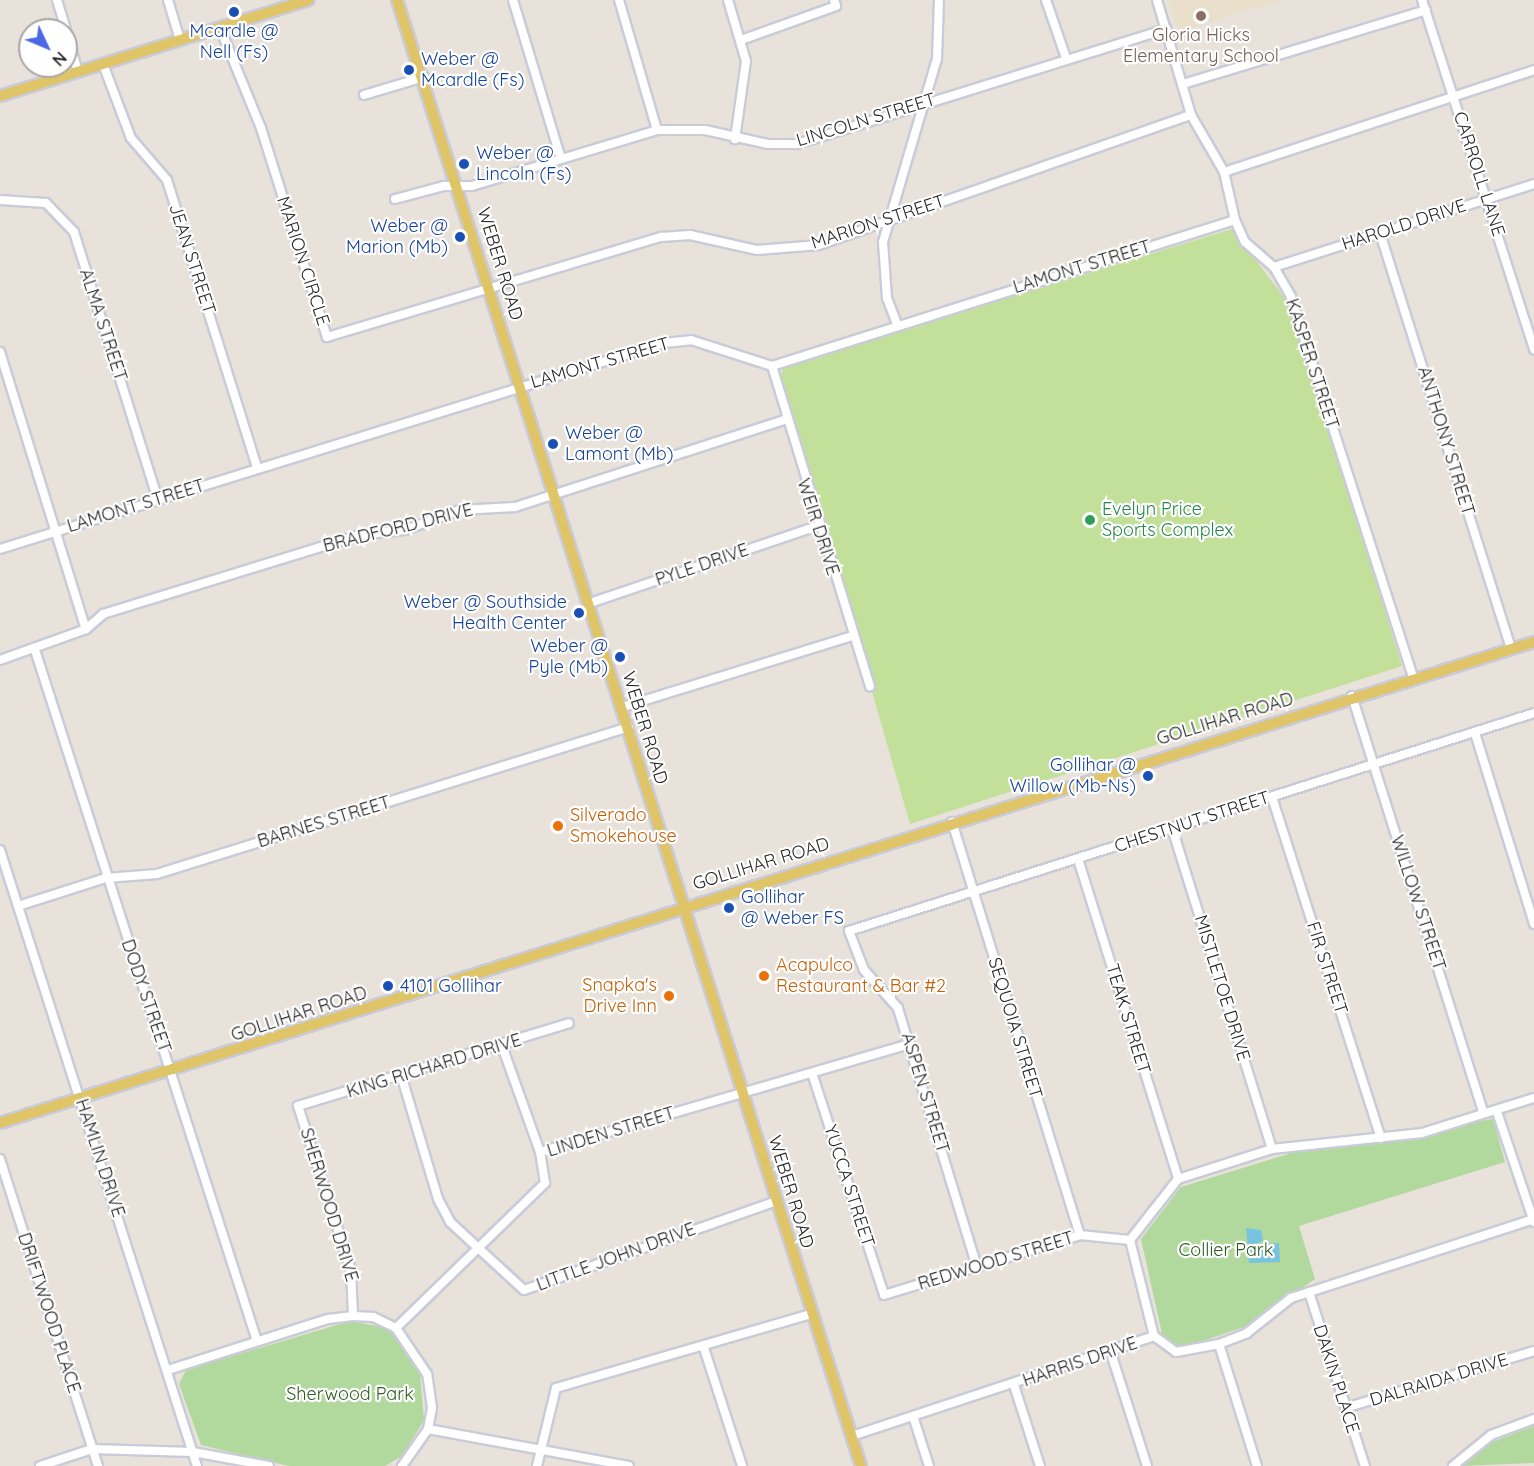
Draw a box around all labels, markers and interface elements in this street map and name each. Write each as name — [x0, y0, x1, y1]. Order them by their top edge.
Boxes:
marker: Mcardle @ Nell (Fs) — [227, 5, 241, 19]
marker: Gloria Hicks Elementary School — [1194, 9, 1208, 23]
north arrow — [18, 18, 78, 78]
place label: Mcardle @ Nell (Fs) — [189, 21, 279, 63]
place label: Gloria Hicks Elementary School — [1123, 25, 1279, 68]
text: N — [48, 48, 71, 70]
place label: Weber @ Mcardle (Fs) — [421, 49, 525, 92]
marker: Weber @ Mcardle (Fs) — [402, 63, 416, 77]
street label: LINCOLN STREET — [794, 89, 938, 151]
street label: CARROLL LANE — [1449, 109, 1509, 239]
place label: Weber @ Lincoln (Fs) — [476, 143, 571, 186]
marker: Weber @ Lincoln (Fs) — [457, 157, 471, 171]
street label: MARION STREET — [808, 190, 948, 254]
street label: MARION CIRCLE — [272, 194, 334, 328]
street label: HAROLD DRIVE — [1339, 195, 1469, 255]
street label: JEAN STREET — [164, 201, 220, 317]
street label: WEBER ROAD — [473, 205, 527, 323]
place label: Weber @ Marion (Mb) — [346, 216, 448, 258]
marker: Weber @ Marion (Mb) — [453, 230, 467, 244]
street label: LAMONT STREET — [1010, 236, 1154, 298]
street label: ALMA STREET — [75, 266, 131, 384]
street label: KASPER STREET — [1281, 296, 1343, 432]
street label: LAMONT STREET — [528, 333, 672, 393]
street label: ANTHONY STREET — [1413, 364, 1479, 518]
place label: Weber @ Lamont (Mb) — [565, 423, 673, 466]
marker: Weber @ Lamont (Mb) — [546, 437, 560, 451]
street label: LAMONT STREET — [64, 475, 208, 537]
street label: WEIR DRIVE — [792, 476, 844, 578]
street label: BRADFORD DRIVE — [321, 499, 475, 557]
place label: Evelyn Price Sports Complex — [1102, 499, 1233, 542]
marker: Evelyn Price Sports Complex — [1083, 513, 1097, 527]
street label: PYLE DRIVE — [653, 539, 751, 591]
place label: Weber @ Southside Health Center — [403, 592, 567, 634]
marker: Weber @ Southside Health Center — [572, 606, 586, 620]
place label: Weber @ Pyle (Mb) — [529, 636, 608, 678]
marker: Weber @ Pyle (Mb) — [613, 650, 627, 664]
street label: WEBER ROAD — [618, 669, 672, 787]
street label: GOLLIHAR ROAD — [1154, 688, 1296, 750]
place label: Gollihar @ Willow (Mb-Ns) — [1010, 755, 1136, 798]
marker: Gollihar @ Willow (Mb-Ns) — [1141, 769, 1155, 783]
street label: CHESTNUT STREET — [1112, 787, 1272, 857]
street label: BARNES STREET — [255, 791, 393, 853]
place label: Silverado Smokehouse — [570, 805, 677, 848]
marker: Silverado Smokehouse — [551, 819, 565, 833]
street label: GOLLIHAR ROAD — [690, 833, 832, 895]
street label: WILLOW STREET — [1386, 833, 1450, 973]
place label: Gollihar @ Weber FS — [741, 887, 844, 930]
marker: Gollihar @ Weber FS — [722, 901, 736, 915]
street label: MISTLETOE DRIVE — [1190, 912, 1254, 1064]
street label: FIR STREET — [1302, 919, 1352, 1017]
street label: DODY STREET — [116, 936, 176, 1056]
place label: Acapulco Restaurant & Bar #2 — [776, 955, 946, 998]
street label: SEQUOIA STREET — [983, 955, 1047, 1101]
street label: TEAK STREET — [1101, 961, 1155, 1077]
marker: Acapulco Restaurant & Bar #2 — [757, 969, 771, 983]
place label: 4101 Gollihar — [400, 975, 502, 997]
place label: Snapka's Drive Inn — [582, 975, 657, 1018]
marker: 4101 Gollihar — [381, 979, 395, 993]
street label: GOLLIHAR ROAD — [228, 982, 370, 1046]
marker: Snapka's Drive Inn — [662, 989, 676, 1003]
street label: KING RICHARD DRIVE — [344, 1029, 524, 1103]
street label: ASPEN STREET — [896, 1030, 954, 1156]
street label: HAMLIN DRIVE — [71, 1096, 129, 1220]
street label: LINDEN STREET — [544, 1102, 678, 1162]
street label: YUCCA STREET — [819, 1122, 879, 1250]
street label: SHERWOOD DRIVE — [295, 1125, 363, 1285]
street label: WEBER ROAD — [764, 1133, 818, 1251]
street label: LITTLE JOHN DRIVE — [533, 1218, 699, 1296]
street label: REDWOOD STREET — [915, 1227, 1077, 1295]
street label: DRIFTWOOD PLACE — [13, 1230, 85, 1396]
park label: Collier Park — [1179, 1239, 1273, 1261]
street label: DAKIN PLACE — [1308, 1322, 1364, 1436]
street label: HARRIS DRIVE — [1020, 1332, 1140, 1392]
street label: DALRAIDA DRIVE — [1367, 1349, 1511, 1411]
park label: Sherwood Park — [286, 1383, 414, 1405]

